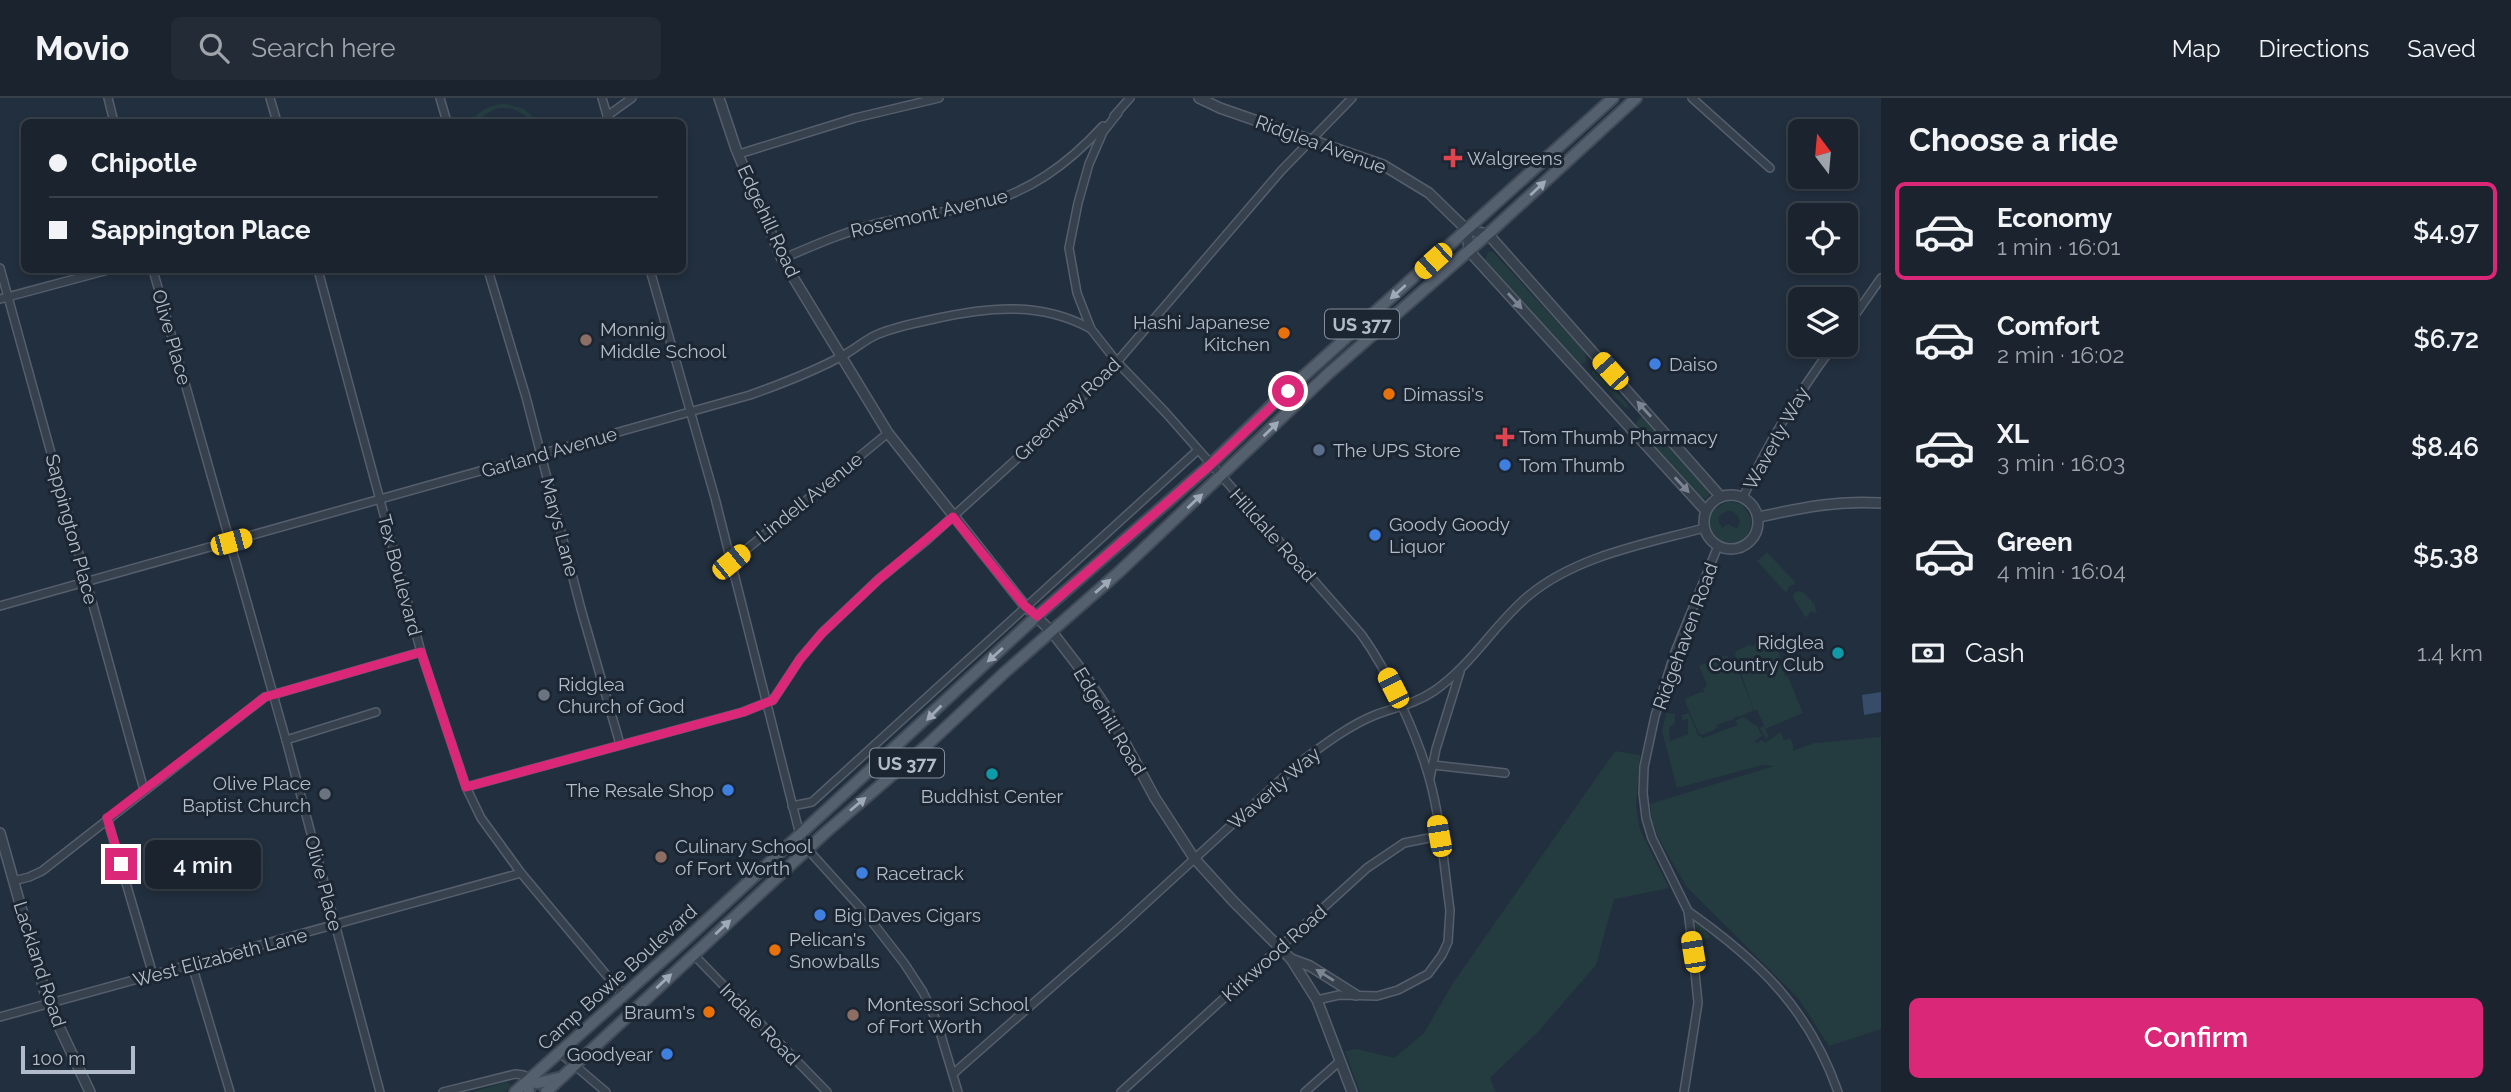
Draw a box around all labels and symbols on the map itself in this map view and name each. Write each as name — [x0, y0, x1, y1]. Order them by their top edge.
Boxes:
street label: Ridglea Avenue — [1253, 110, 1389, 178]
north arrow — [1788, 119, 1858, 189]
place label: Walgreens — [1467, 147, 1562, 169]
marker: Walgreens — [1445, 150, 1461, 166]
street label: Edgehill Road — [733, 161, 805, 281]
one-way arrow — [1529, 180, 1547, 196]
street label: Rosemont Avenue — [848, 184, 1010, 242]
car — [1411, 239, 1456, 283]
one-way arrow — [1390, 283, 1407, 299]
street label: Olive Place — [148, 287, 196, 387]
one-way arrow — [1507, 292, 1523, 310]
road number: US 377 — [1325, 309, 1399, 338]
place label: Hashi Japanese Kitchen — [1133, 311, 1270, 355]
place label: Monnig Middle School — [600, 318, 727, 362]
marker: Hashi Japanese Kitchen — [1276, 325, 1292, 341]
marker: Monnig Middle School — [578, 332, 594, 348]
car — [1589, 348, 1632, 394]
street label: Greenway Road — [1010, 353, 1124, 465]
place label: Daiso — [1669, 353, 1718, 375]
marker: Daiso — [1647, 356, 1663, 372]
route start — [1272, 375, 1304, 407]
place label: Dimassi's — [1403, 383, 1484, 405]
street label: Waverly Way — [1739, 383, 1813, 493]
marker: Dimassi's — [1381, 386, 1397, 402]
one-way arrow — [1636, 400, 1652, 418]
one-way arrow — [1262, 421, 1279, 438]
street label: Garland Avenue — [479, 422, 619, 482]
place label: Tom Thumb Pharmacy — [1519, 426, 1718, 448]
marker: Tom Thumb Pharmacy — [1497, 429, 1513, 445]
place label: The UPS Store — [1333, 439, 1461, 461]
marker: The UPS Store — [1311, 442, 1327, 458]
street label: Lindell Avenue — [752, 448, 866, 546]
street label: Sappington Place — [41, 452, 103, 606]
place label: Tom Thumb — [1519, 454, 1625, 476]
marker: Tom Thumb — [1497, 457, 1513, 473]
street label: Marys Lane — [536, 475, 584, 579]
one-way arrow — [1673, 476, 1689, 493]
street label: Hilldale Road — [1226, 484, 1320, 586]
one-way arrow — [1187, 493, 1204, 510]
street label: Tex Boulevard — [373, 512, 427, 638]
place label: Goody Goody Liquor — [1389, 513, 1510, 557]
car — [208, 526, 255, 558]
marker: Goody Goody Liquor — [1367, 527, 1383, 543]
car — [709, 541, 754, 583]
street label: Ridgehaven Road — [1648, 560, 1722, 712]
one-way arrow — [1094, 578, 1112, 594]
place label: Ridglea Country Club — [1709, 631, 1824, 675]
marker: Ridglea Country Club — [1830, 645, 1846, 661]
one-way arrow — [986, 647, 1004, 663]
street label: Edgehill Road — [1069, 663, 1151, 779]
car — [1375, 665, 1412, 711]
place label: Ridglea Church of God — [558, 673, 685, 717]
marker: Ridglea Church of God — [536, 687, 552, 703]
one-way arrow — [925, 704, 942, 721]
street label: Waverly Way — [1224, 742, 1324, 834]
road number: US 377 — [870, 748, 944, 778]
marker: Buddhist Center — [984, 766, 1000, 782]
place label: Olive Place Baptist Church — [182, 772, 311, 816]
place label: The Resale Shop — [566, 779, 714, 801]
marker: The Resale Shop — [720, 782, 736, 798]
place label: Buddhist Center — [921, 785, 1064, 807]
marker: Olive Place Baptist Church — [317, 786, 333, 802]
one-way arrow — [850, 797, 867, 812]
car — [1426, 813, 1453, 859]
street label: Olive Place — [301, 833, 347, 933]
place label: Culinary School of Fort Worth — [675, 835, 813, 879]
callout: 4 min — [146, 840, 261, 888]
route end — [105, 848, 137, 880]
marker: Culinary School of Fort Worth — [653, 849, 669, 865]
place label: Racetrack — [876, 862, 964, 884]
marker: Racetrack — [854, 865, 870, 881]
street label: Lackland Road — [9, 898, 71, 1030]
street label: Camp Bowie Boulevard — [533, 900, 701, 1054]
street label: Kirkwood Road — [1217, 900, 1331, 1006]
place label: Big Daves Cigars — [834, 904, 981, 926]
marker: Big Daves Cigars — [812, 907, 828, 923]
one-way arrow — [714, 919, 731, 935]
street label: West Elizabeth Lane — [130, 923, 310, 991]
place label: Pelican's Snowballs — [789, 928, 880, 972]
car — [1680, 930, 1707, 974]
marker: Pelican's Snowballs — [767, 942, 783, 958]
one-way arrow — [1315, 969, 1334, 982]
one-way arrow — [655, 974, 672, 990]
street label: Indale Road — [716, 979, 804, 1069]
place label: Montessori School of Fort Worth — [867, 993, 1030, 1037]
place label: Braum's — [624, 1001, 695, 1023]
marker: Braum's — [701, 1004, 717, 1020]
marker: Montessori School of Fort Worth — [845, 1007, 861, 1023]
scale bar — [21, 1043, 135, 1075]
place label: Goodyear — [567, 1043, 653, 1065]
marker: Goodyear — [659, 1046, 675, 1062]

